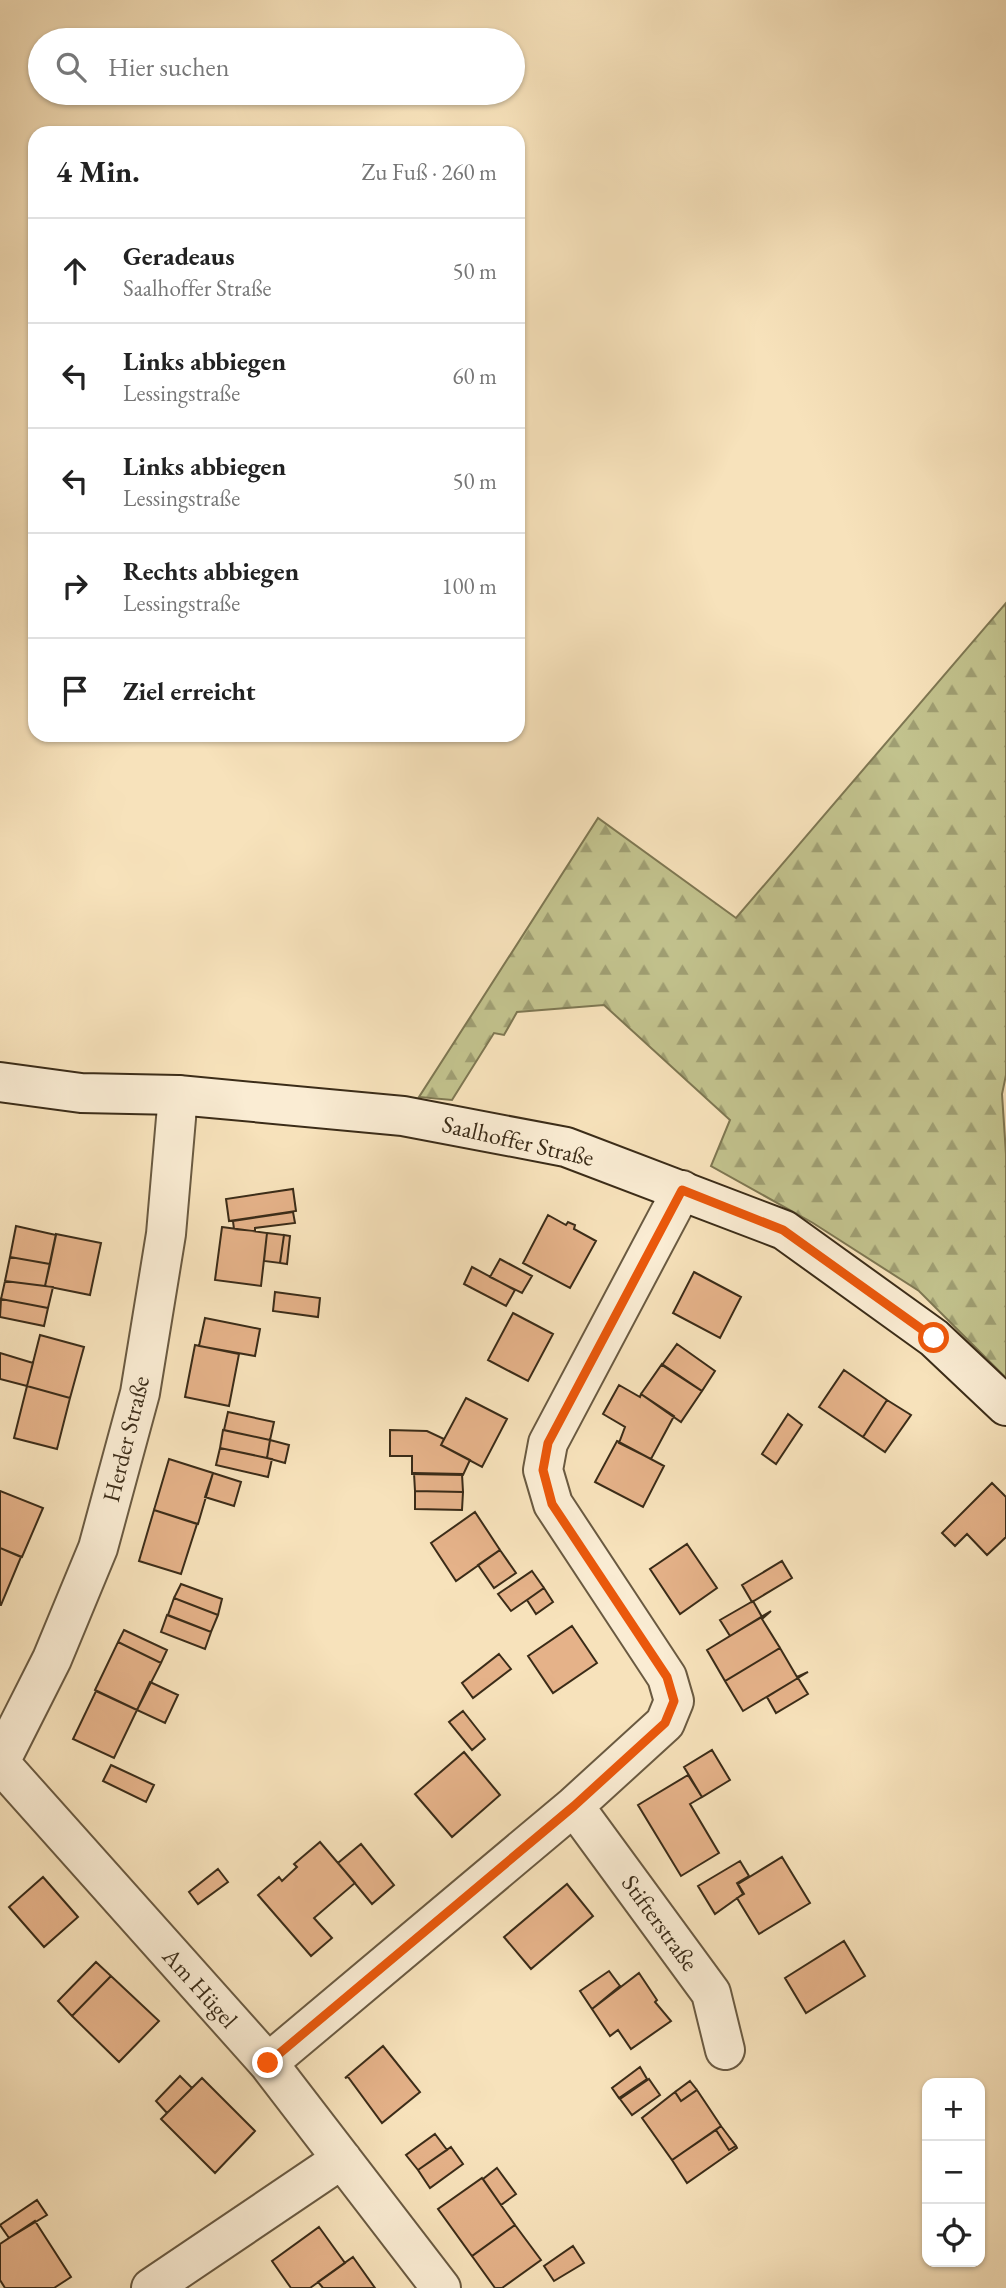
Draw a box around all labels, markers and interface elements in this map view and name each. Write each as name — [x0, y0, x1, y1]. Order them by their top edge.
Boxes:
search box — [28, 28, 525, 105]
icon: search — [52, 48, 90, 86]
text: Hier suchen — [108, 50, 229, 84]
text: 4 Min. — [56, 152, 140, 191]
text: Zu Fuß · 260 m — [362, 157, 497, 187]
text: Geradeaus — [123, 239, 235, 273]
icon: ahead — [56, 252, 94, 290]
text: 50 m — [452, 256, 497, 286]
text: Saalhoffer Straße — [123, 273, 271, 303]
text: Links abbiegen — [123, 344, 286, 378]
icon: left — [56, 357, 94, 395]
text: 60 m — [452, 361, 497, 391]
text: Lessingstraße — [123, 378, 240, 408]
text: Links abbiegen — [123, 449, 286, 483]
icon: left — [56, 462, 94, 500]
text: 50 m — [452, 466, 497, 496]
text: Lessingstraße — [123, 483, 240, 513]
text: Rechts abbiegen — [123, 554, 299, 588]
icon: right — [56, 567, 94, 605]
text: 100 m — [441, 571, 497, 601]
text: Lessingstraße — [123, 588, 240, 618]
icon: arrive — [56, 672, 94, 710]
text: Ziel erreicht — [123, 674, 255, 708]
street label: Saalhoffer Straße — [439, 1108, 597, 1173]
route start — [918, 1322, 949, 1353]
street label: Herder Straße — [95, 1373, 156, 1505]
street label: Stifterstraße — [615, 1869, 706, 1977]
street label: Am Hügel — [155, 1940, 245, 2035]
route end — [252, 2047, 283, 2078]
map controls — [922, 2078, 985, 2267]
button: + — [922, 2078, 985, 2141]
button: − — [922, 2141, 985, 2204]
button: locate — [922, 2204, 985, 2267]

